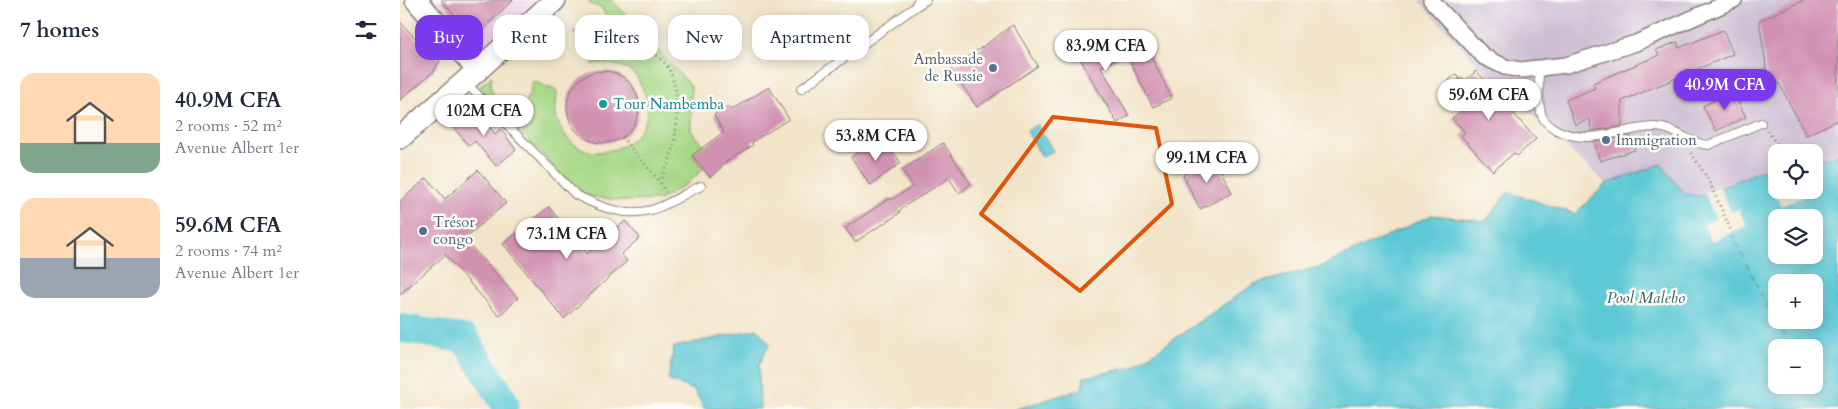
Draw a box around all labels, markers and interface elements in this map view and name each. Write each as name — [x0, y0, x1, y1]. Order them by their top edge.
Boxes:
chip: Buy — [415, 15, 483, 60]
chip: Rent — [493, 15, 565, 60]
chip: Filters — [575, 15, 658, 60]
chip: New — [668, 15, 742, 60]
chip: Apartment — [752, 15, 869, 60]
text: 7 homes — [20, 16, 99, 45]
icon: filters — [352, 16, 380, 44]
pin: 83.9M CFA — [1049, 30, 1163, 72]
text: 83.9M CFA — [1065, 35, 1147, 57]
place label: Ambassade de Russie — [914, 49, 983, 86]
marker: Ambassade de Russie — [987, 62, 999, 74]
pin: 40.9M CFA — [1668, 68, 1782, 111]
text: 40.9M CFA — [1684, 74, 1766, 96]
pin: 59.6M CFA — [1432, 78, 1546, 121]
text: 59.6M CFA — [1448, 84, 1530, 106]
text: 40.9M CFA — [175, 86, 282, 115]
icon: home — [60, 93, 120, 153]
pin: 102M CFA — [432, 94, 536, 137]
place label: Tour Nambemba — [613, 94, 724, 114]
marker: Tour Nambemba — [597, 98, 609, 110]
text: 102M CFA — [446, 100, 522, 122]
text: 2 rooms · 52 m² — [175, 115, 282, 137]
pin: 53.8M CFA — [819, 120, 933, 162]
text: 53.8M CFA — [835, 125, 917, 147]
place label: Immigration — [1616, 130, 1697, 150]
marker: Immigration — [1600, 134, 1612, 146]
text: Avenue Albert 1er — [175, 137, 299, 159]
pin: 99.1M CFA — [1150, 142, 1264, 184]
map controls — [1768, 144, 1823, 394]
button: locate — [1768, 144, 1823, 199]
text: 99.1M CFA — [1166, 147, 1248, 169]
button: layers — [1768, 209, 1823, 264]
text: 59.6M CFA — [175, 211, 282, 240]
place label: Trésor congo — [433, 212, 475, 249]
icon: home — [60, 218, 120, 278]
pin: 73.1M CFA — [510, 218, 624, 260]
text: 73.1M CFA — [526, 223, 608, 245]
marker: Trésor congo — [417, 225, 429, 237]
text: 2 rooms · 74 m² — [175, 240, 282, 262]
text: Avenue Albert 1er — [175, 262, 299, 284]
button: + — [1768, 274, 1823, 329]
water label: Pool Malebo — [1607, 287, 1686, 309]
button: − — [1768, 339, 1823, 394]

